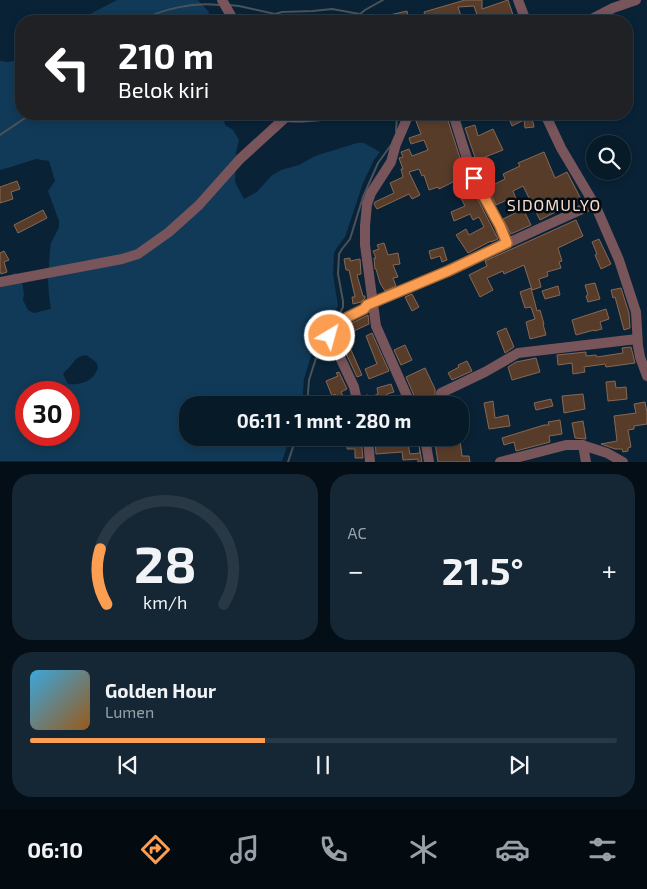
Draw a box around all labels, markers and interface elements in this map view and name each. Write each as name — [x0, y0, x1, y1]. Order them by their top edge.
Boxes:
text: 210 m — [118, 34, 214, 76]
icon: left — [35, 35, 100, 100]
text: Belok kiri — [118, 76, 209, 102]
map controls — [586, 135, 631, 180]
button: search — [586, 135, 631, 180]
pin — [453, 157, 495, 199]
icon: arrive — [460, 164, 488, 192]
district label: SIDOMULYO — [507, 195, 601, 214]
position arrow — [303, 309, 355, 361]
speed limit sign: 30 — [15, 381, 80, 446]
text: 06:11 · 1 mnt · 280 m — [237, 409, 411, 432]
text: AC — [348, 523, 367, 542]
text: 28 — [133, 531, 196, 593]
text: 21.5° — [442, 547, 524, 593]
text: − — [348, 553, 364, 587]
text: + — [602, 553, 617, 587]
text: km/h — [143, 591, 187, 613]
text: Golden Hour — [105, 679, 216, 702]
text: Lumen — [105, 702, 154, 721]
icon: previous — [114, 751, 142, 779]
icon: pause — [309, 751, 337, 779]
icon: next — [505, 751, 533, 779]
icon: directions — [138, 832, 173, 867]
icon: music — [227, 832, 262, 867]
icon: phone — [316, 832, 351, 867]
icon: climate — [406, 832, 441, 867]
icon: car — [495, 832, 530, 867]
icon: filters — [585, 832, 620, 867]
text: 06:10 — [27, 836, 83, 862]

